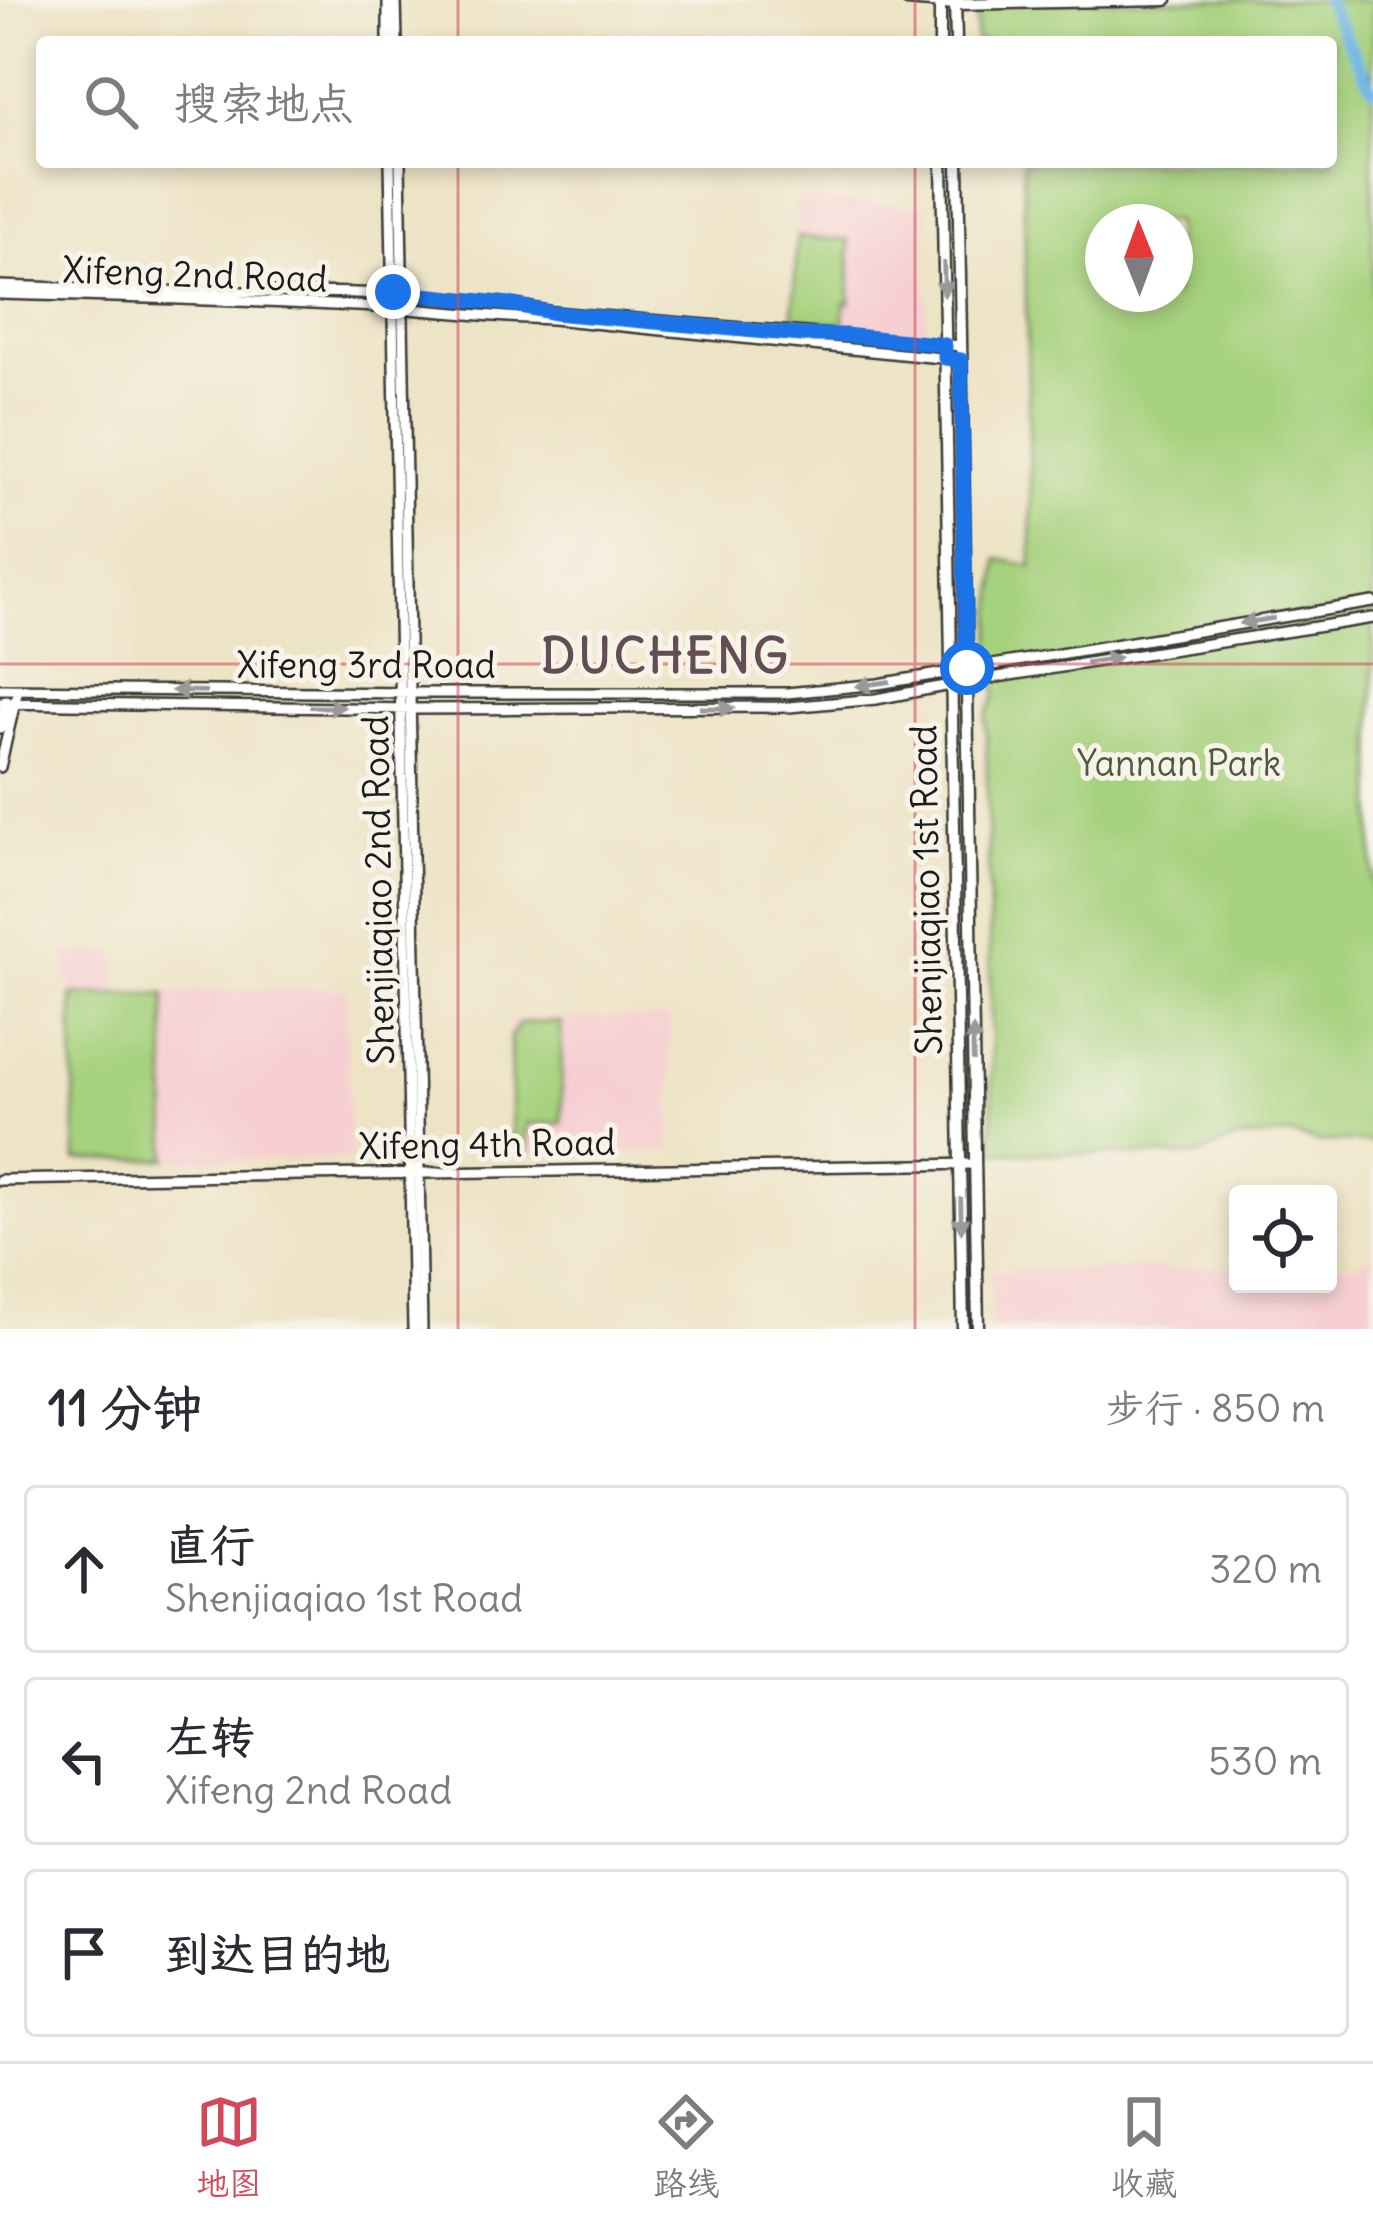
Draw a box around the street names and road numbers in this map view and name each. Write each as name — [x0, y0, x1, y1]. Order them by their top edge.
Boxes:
street label: Xifeng 2nd Road — [62, 247, 328, 302]
street label: Xifeng 3rd Road — [236, 643, 496, 688]
street label: Shenjiaqiao 2nd Road — [353, 715, 404, 1065]
street label: Shenjiaqiao 1st Road — [901, 724, 952, 1056]
street label: Xifeng 4th Road — [358, 1120, 616, 1169]

